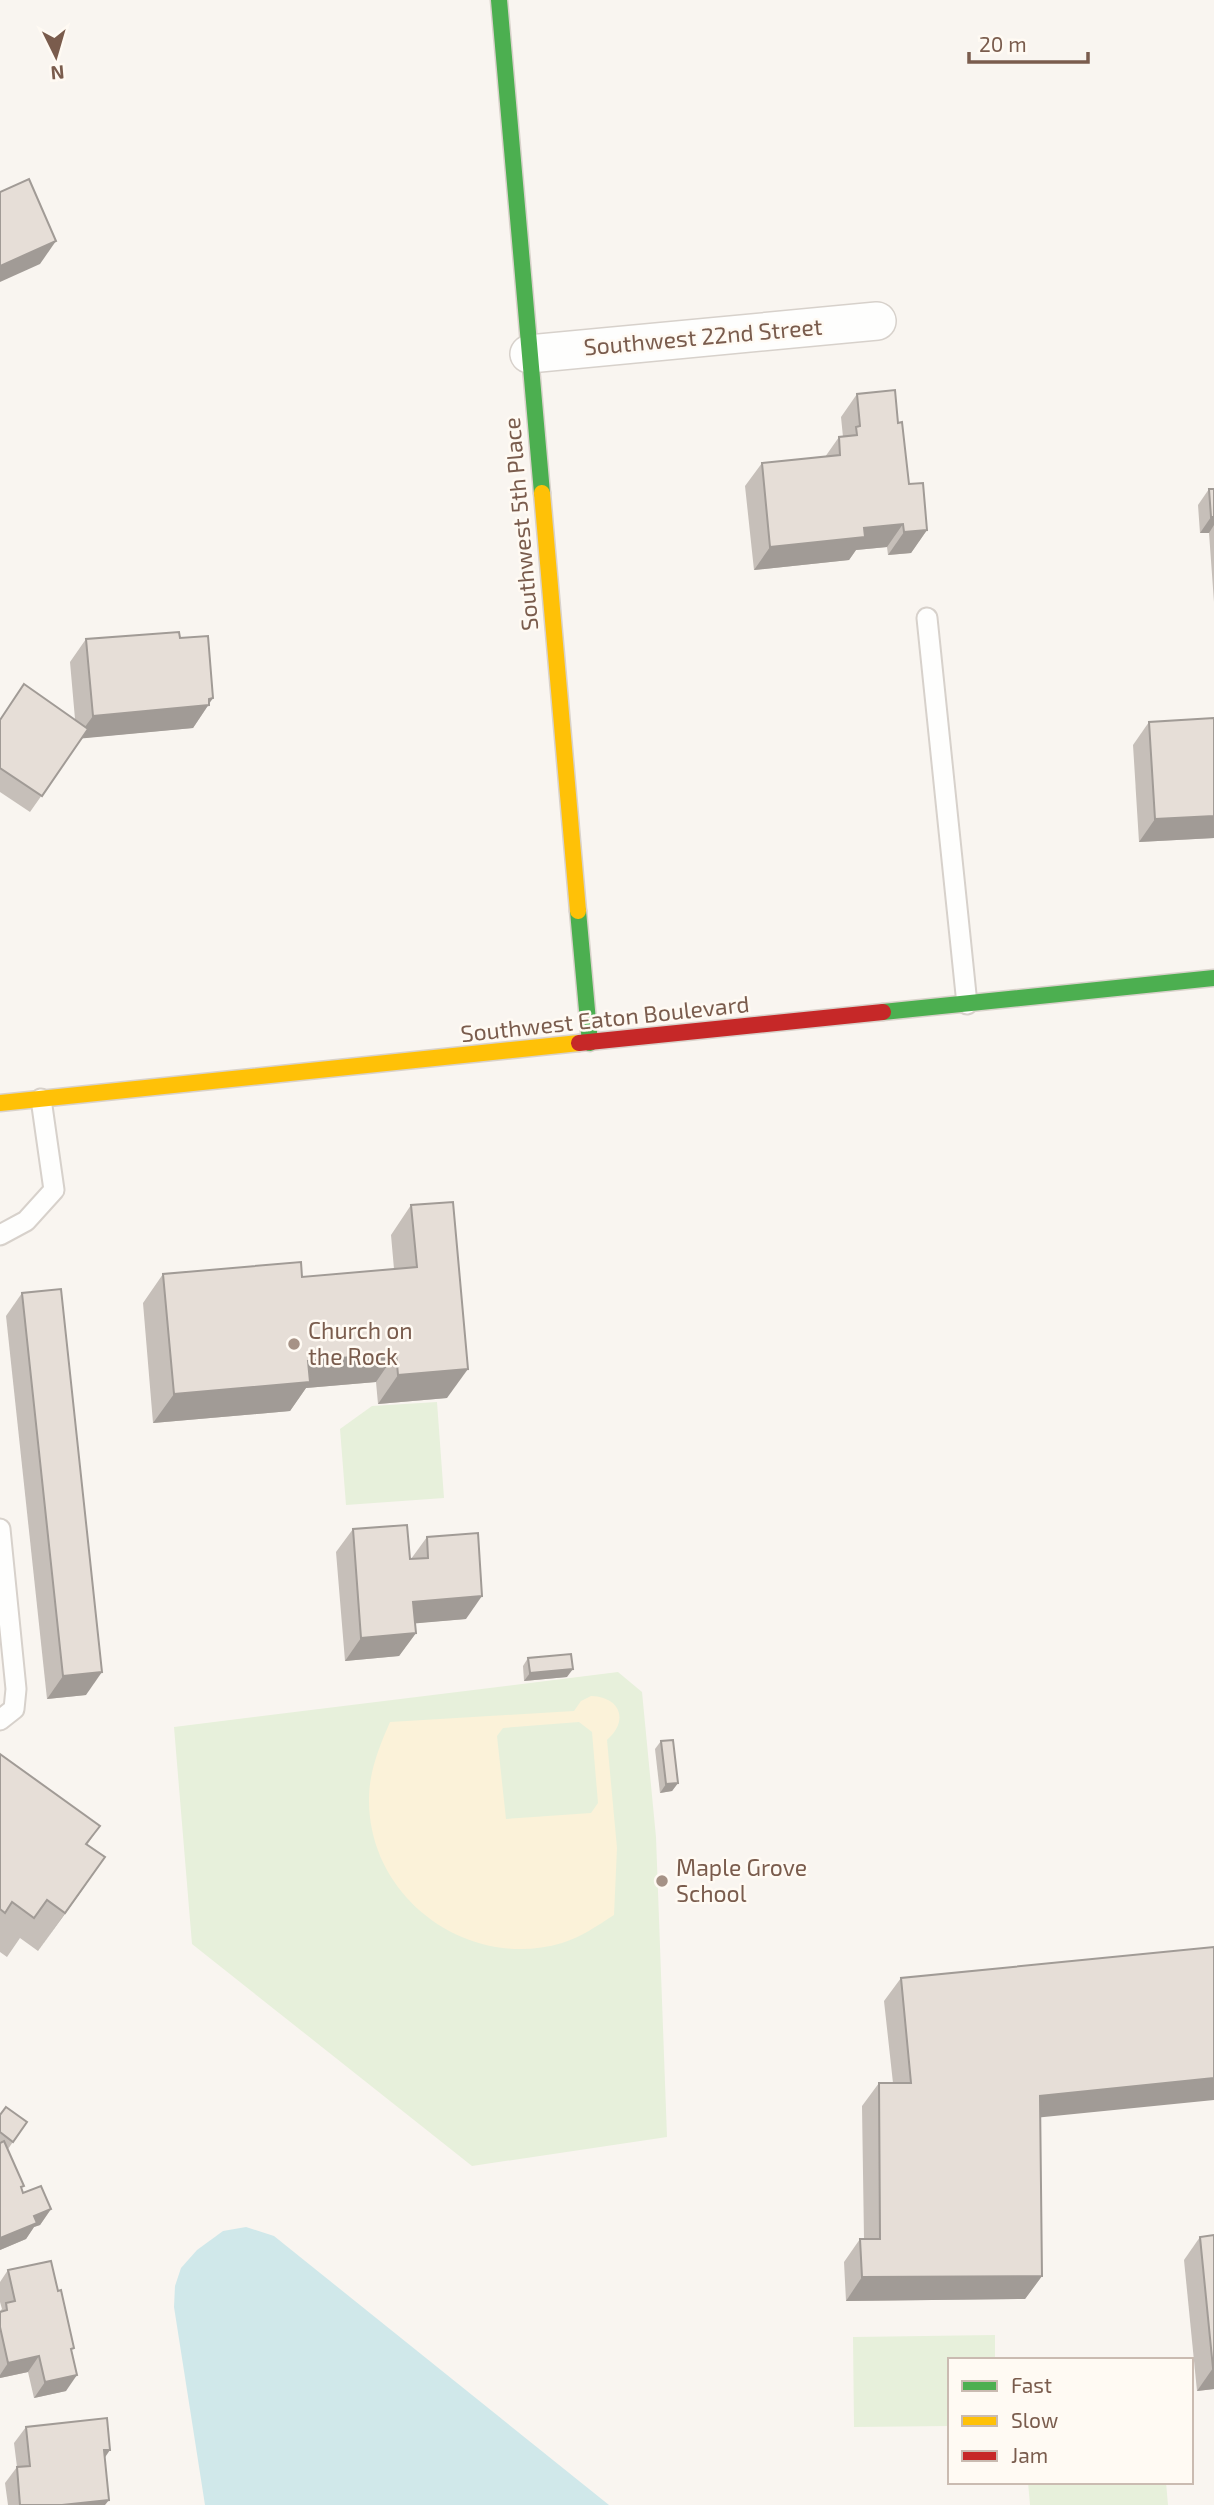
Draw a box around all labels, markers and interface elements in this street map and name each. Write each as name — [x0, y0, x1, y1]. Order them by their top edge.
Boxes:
north arrow — [21, 21, 91, 91]
scale bar — [969, 21, 1088, 65]
text: 20 m — [979, 31, 1027, 56]
text: N — [50, 61, 65, 85]
street label: Southwest 22nd Street — [582, 312, 824, 360]
street label: Southwest 5th Place — [497, 416, 543, 632]
street label: Southwest Eaton Boulevard — [459, 989, 751, 1047]
place label: Church on the Rock — [308, 1316, 413, 1370]
marker: Church on the Rock — [286, 1336, 302, 1352]
place label: Maple Grove School — [676, 1853, 807, 1907]
marker: Maple Grove School — [654, 1873, 670, 1889]
legend — [948, 2358, 1193, 2484]
text: Fast — [1011, 2372, 1052, 2397]
text: Slow — [1011, 2407, 1058, 2432]
text: Jam — [1011, 2442, 1048, 2467]

